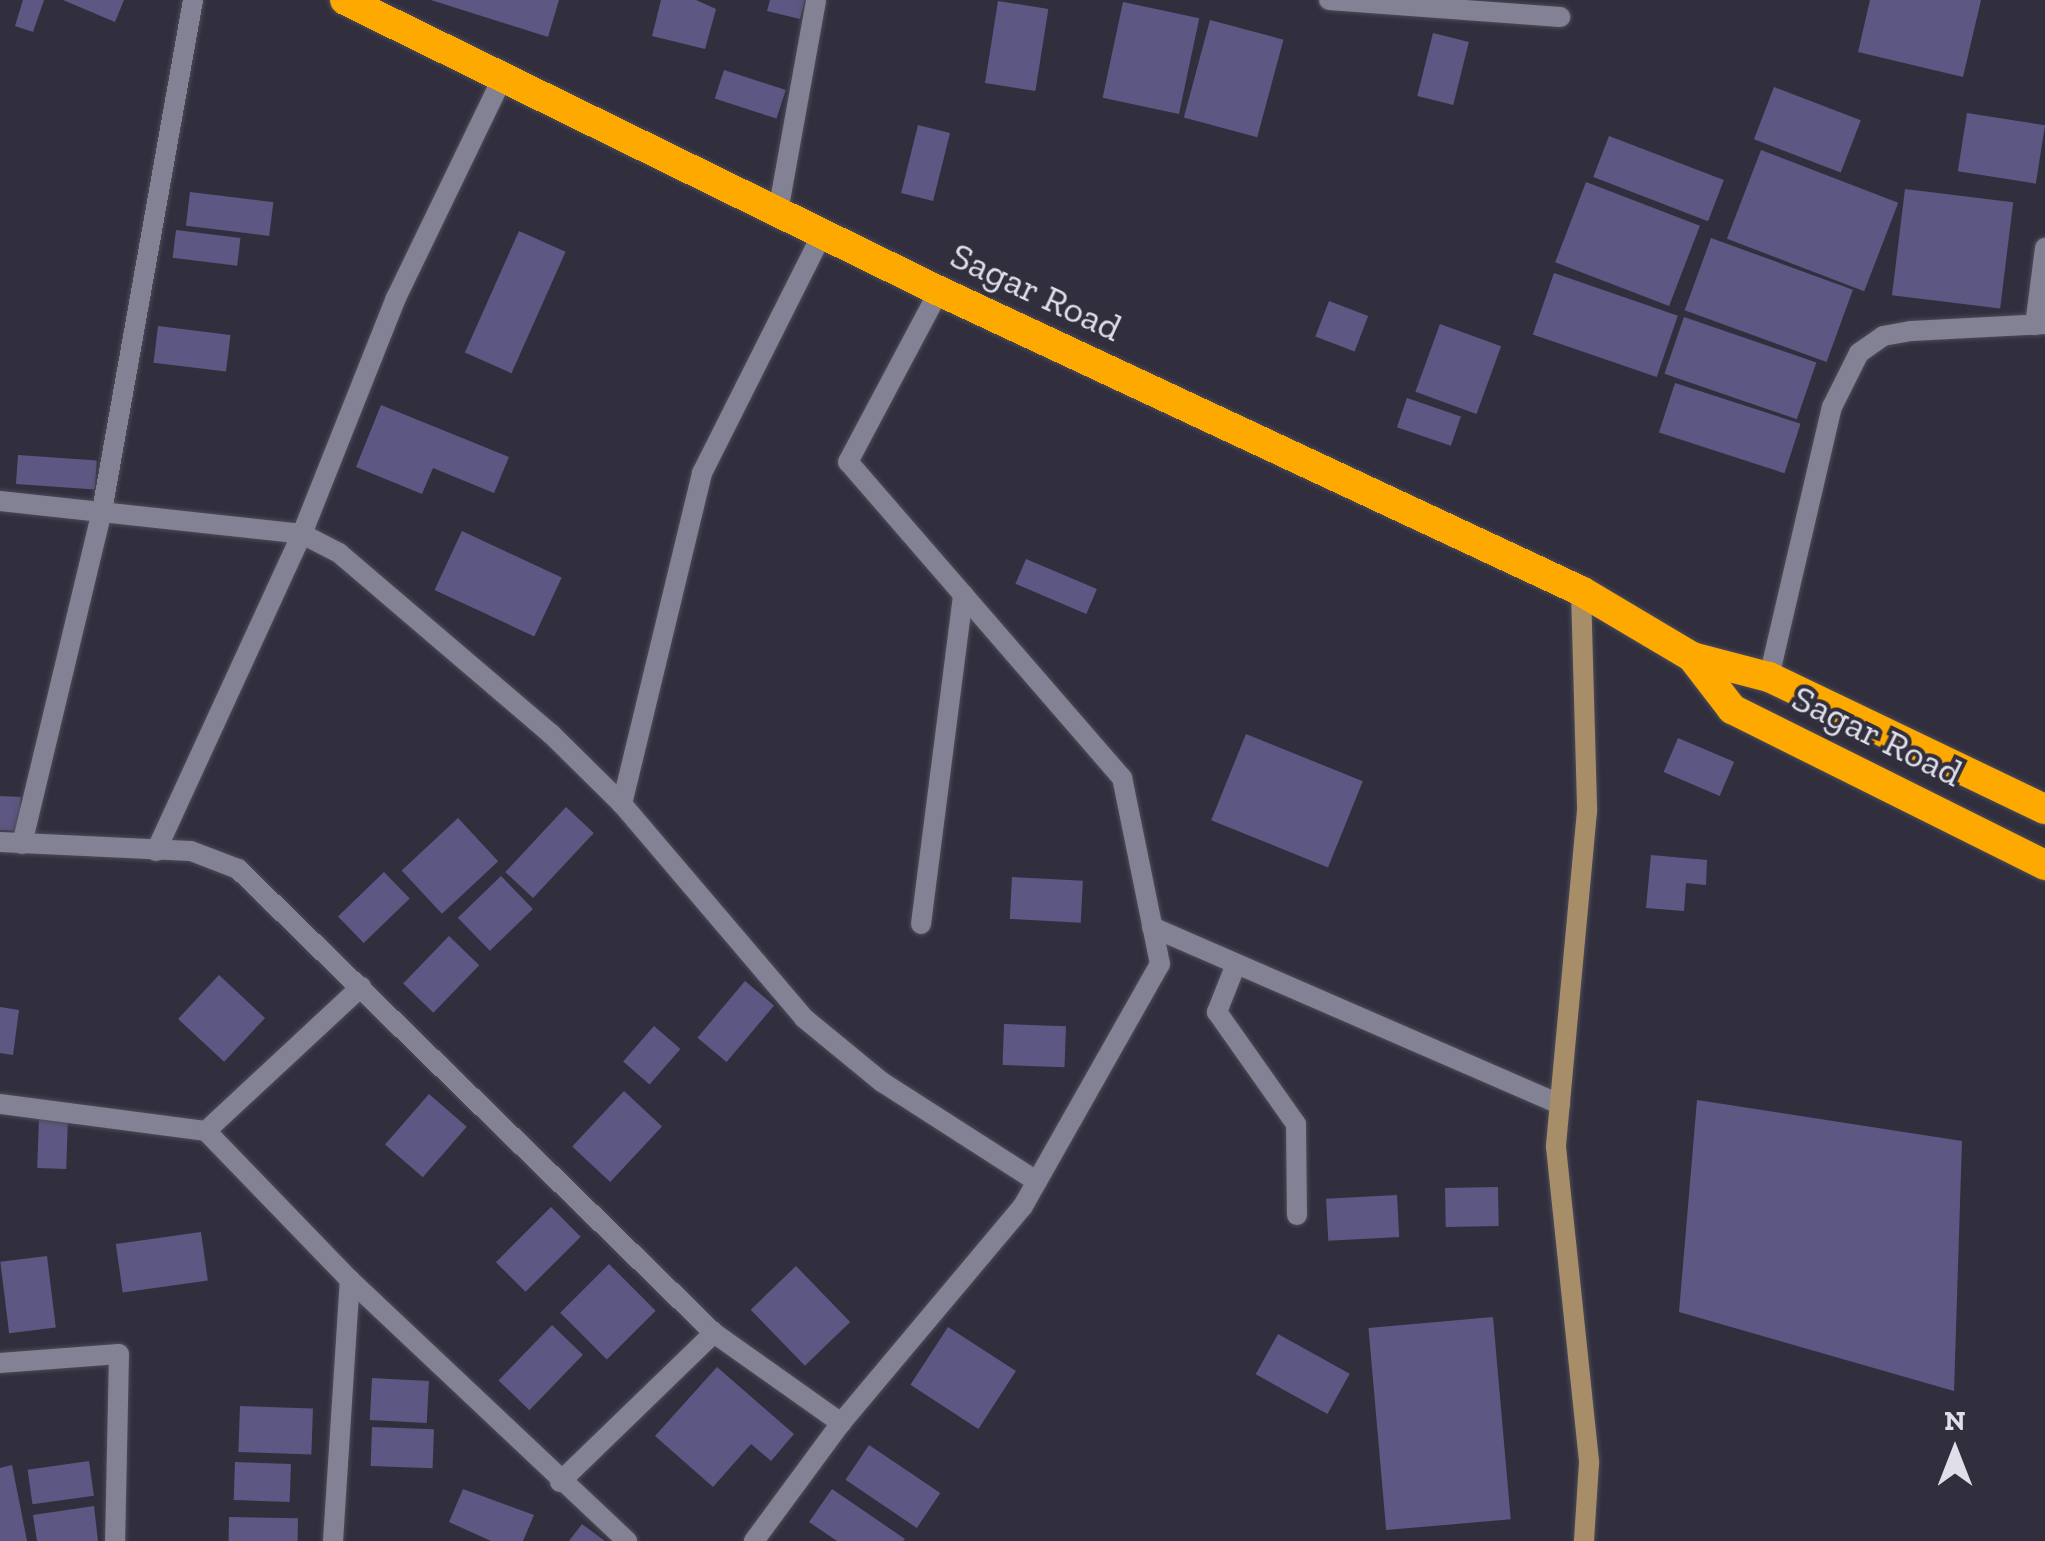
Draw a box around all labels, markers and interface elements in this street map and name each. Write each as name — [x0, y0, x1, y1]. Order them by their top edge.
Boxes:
street label: Sagar Road — [943, 232, 1129, 352]
street label: Sagar Road — [1784, 675, 1970, 797]
north arrow — [1905, 1401, 2005, 1501]
text: N — [1944, 1404, 1966, 1437]

